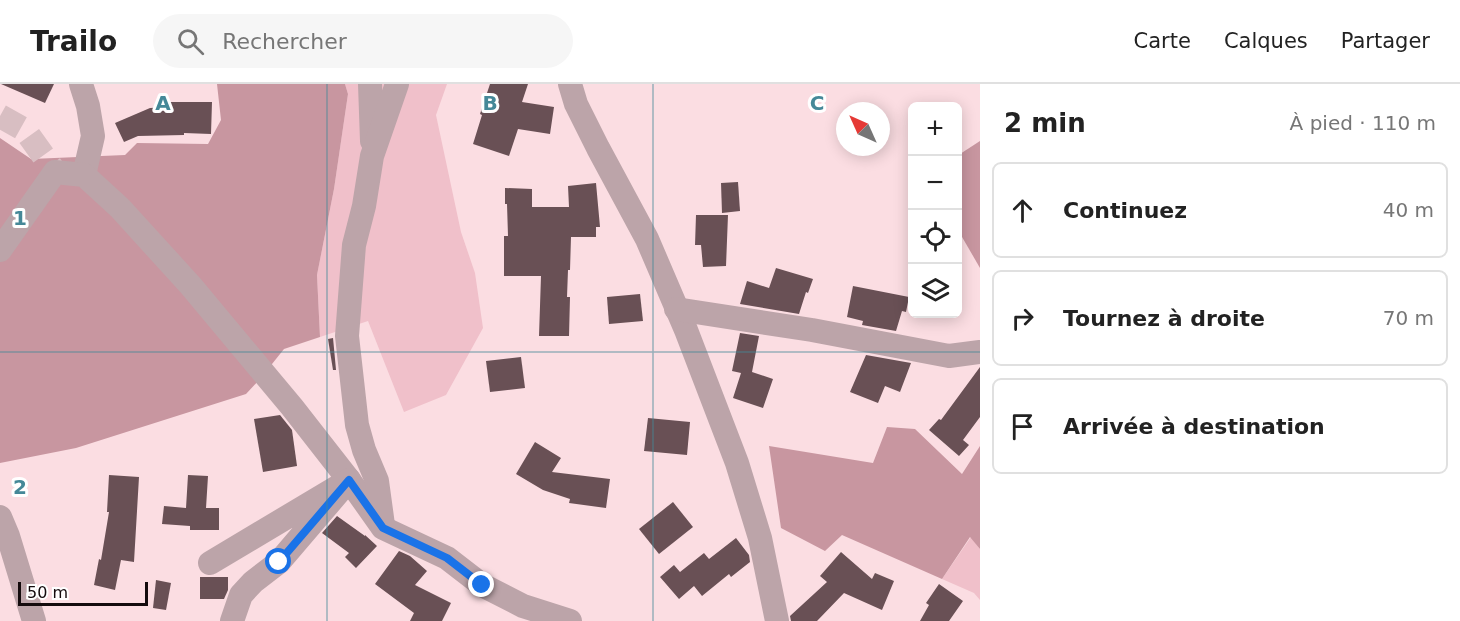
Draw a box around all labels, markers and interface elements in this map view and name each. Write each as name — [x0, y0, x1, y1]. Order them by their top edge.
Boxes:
search box — [153, 14, 573, 68]
text: Trailo — [30, 25, 117, 58]
icon: search — [174, 25, 207, 58]
text: Rechercher — [222, 29, 347, 54]
text: Carte — [1134, 29, 1191, 53]
text: Calques — [1224, 29, 1308, 53]
text: Partager — [1341, 29, 1430, 53]
text: A — [155, 91, 171, 115]
text: B — [482, 91, 498, 115]
text: C — [810, 91, 824, 115]
north arrow — [836, 102, 890, 156]
map controls — [908, 102, 962, 318]
button: + — [908, 102, 962, 156]
text: 2 min — [1004, 108, 1086, 138]
text: À pied · 110 m — [1290, 111, 1436, 135]
button: − — [908, 156, 962, 210]
icon: ahead — [1006, 194, 1039, 227]
text: Continuez — [1063, 198, 1187, 223]
text: 40 m — [1383, 198, 1434, 222]
text: 1 — [13, 206, 27, 230]
button: locate — [908, 210, 962, 264]
button: layers — [908, 264, 962, 318]
icon: right — [1006, 302, 1039, 335]
text: Tournez à droite — [1063, 306, 1265, 331]
text: 70 m — [1383, 306, 1434, 330]
icon: arrive — [1006, 410, 1039, 443]
text: Arrivée à destination — [1063, 414, 1325, 439]
text: 2 — [13, 475, 27, 499]
route start — [265, 548, 291, 574]
route end — [468, 571, 494, 597]
scale bar — [18, 579, 148, 606]
text: 50 m — [27, 583, 68, 602]

